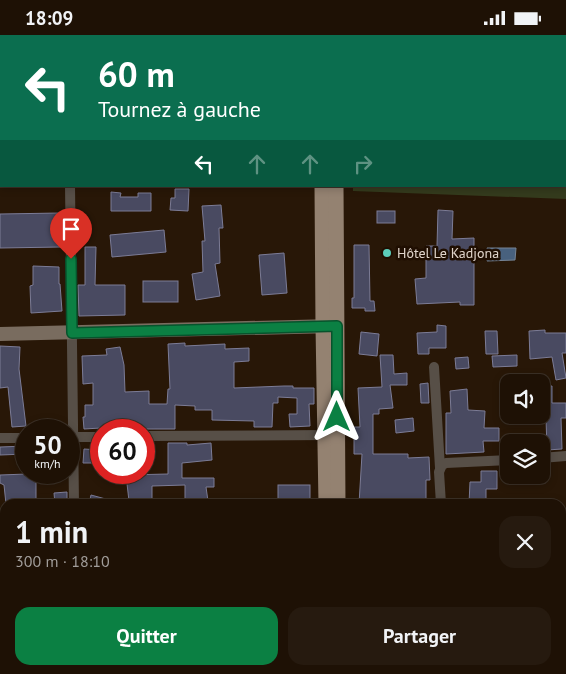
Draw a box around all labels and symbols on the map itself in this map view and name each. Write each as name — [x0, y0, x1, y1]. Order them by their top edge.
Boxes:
pin — [50, 208, 92, 259]
place label: Hôtel Le Kadjona — [397, 244, 499, 262]
marker: Hôtel Le Kadjona — [381, 247, 393, 259]
position arrow — [310, 390, 362, 442]
speed limit sign: 60 — [90, 419, 155, 484]

